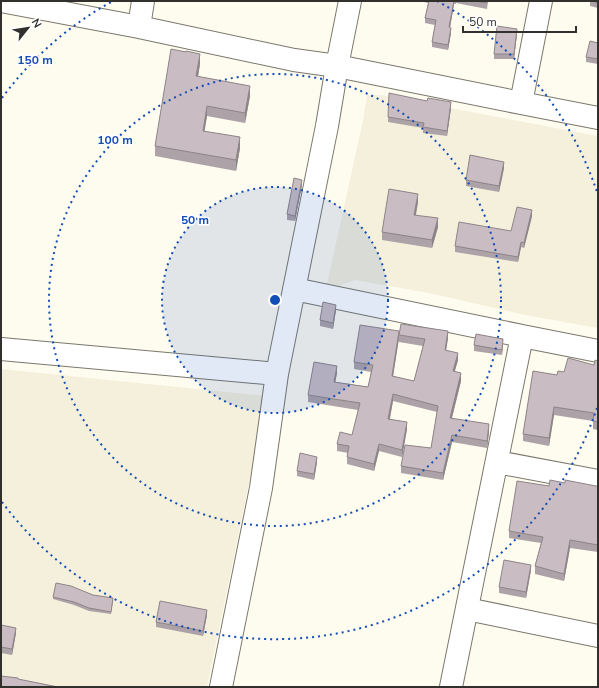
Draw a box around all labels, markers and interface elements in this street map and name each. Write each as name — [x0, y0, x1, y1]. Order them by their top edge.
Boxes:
north arrow — [8, 8, 48, 48]
scale bar — [463, 8, 576, 34]
text: 50 m — [469, 14, 497, 30]
text: N — [28, 16, 45, 31]
text: 150 m — [17, 52, 53, 68]
text: 100 m — [97, 132, 133, 148]
text: 50 m — [181, 212, 209, 228]
centre of rings — [268, 293, 282, 307]

